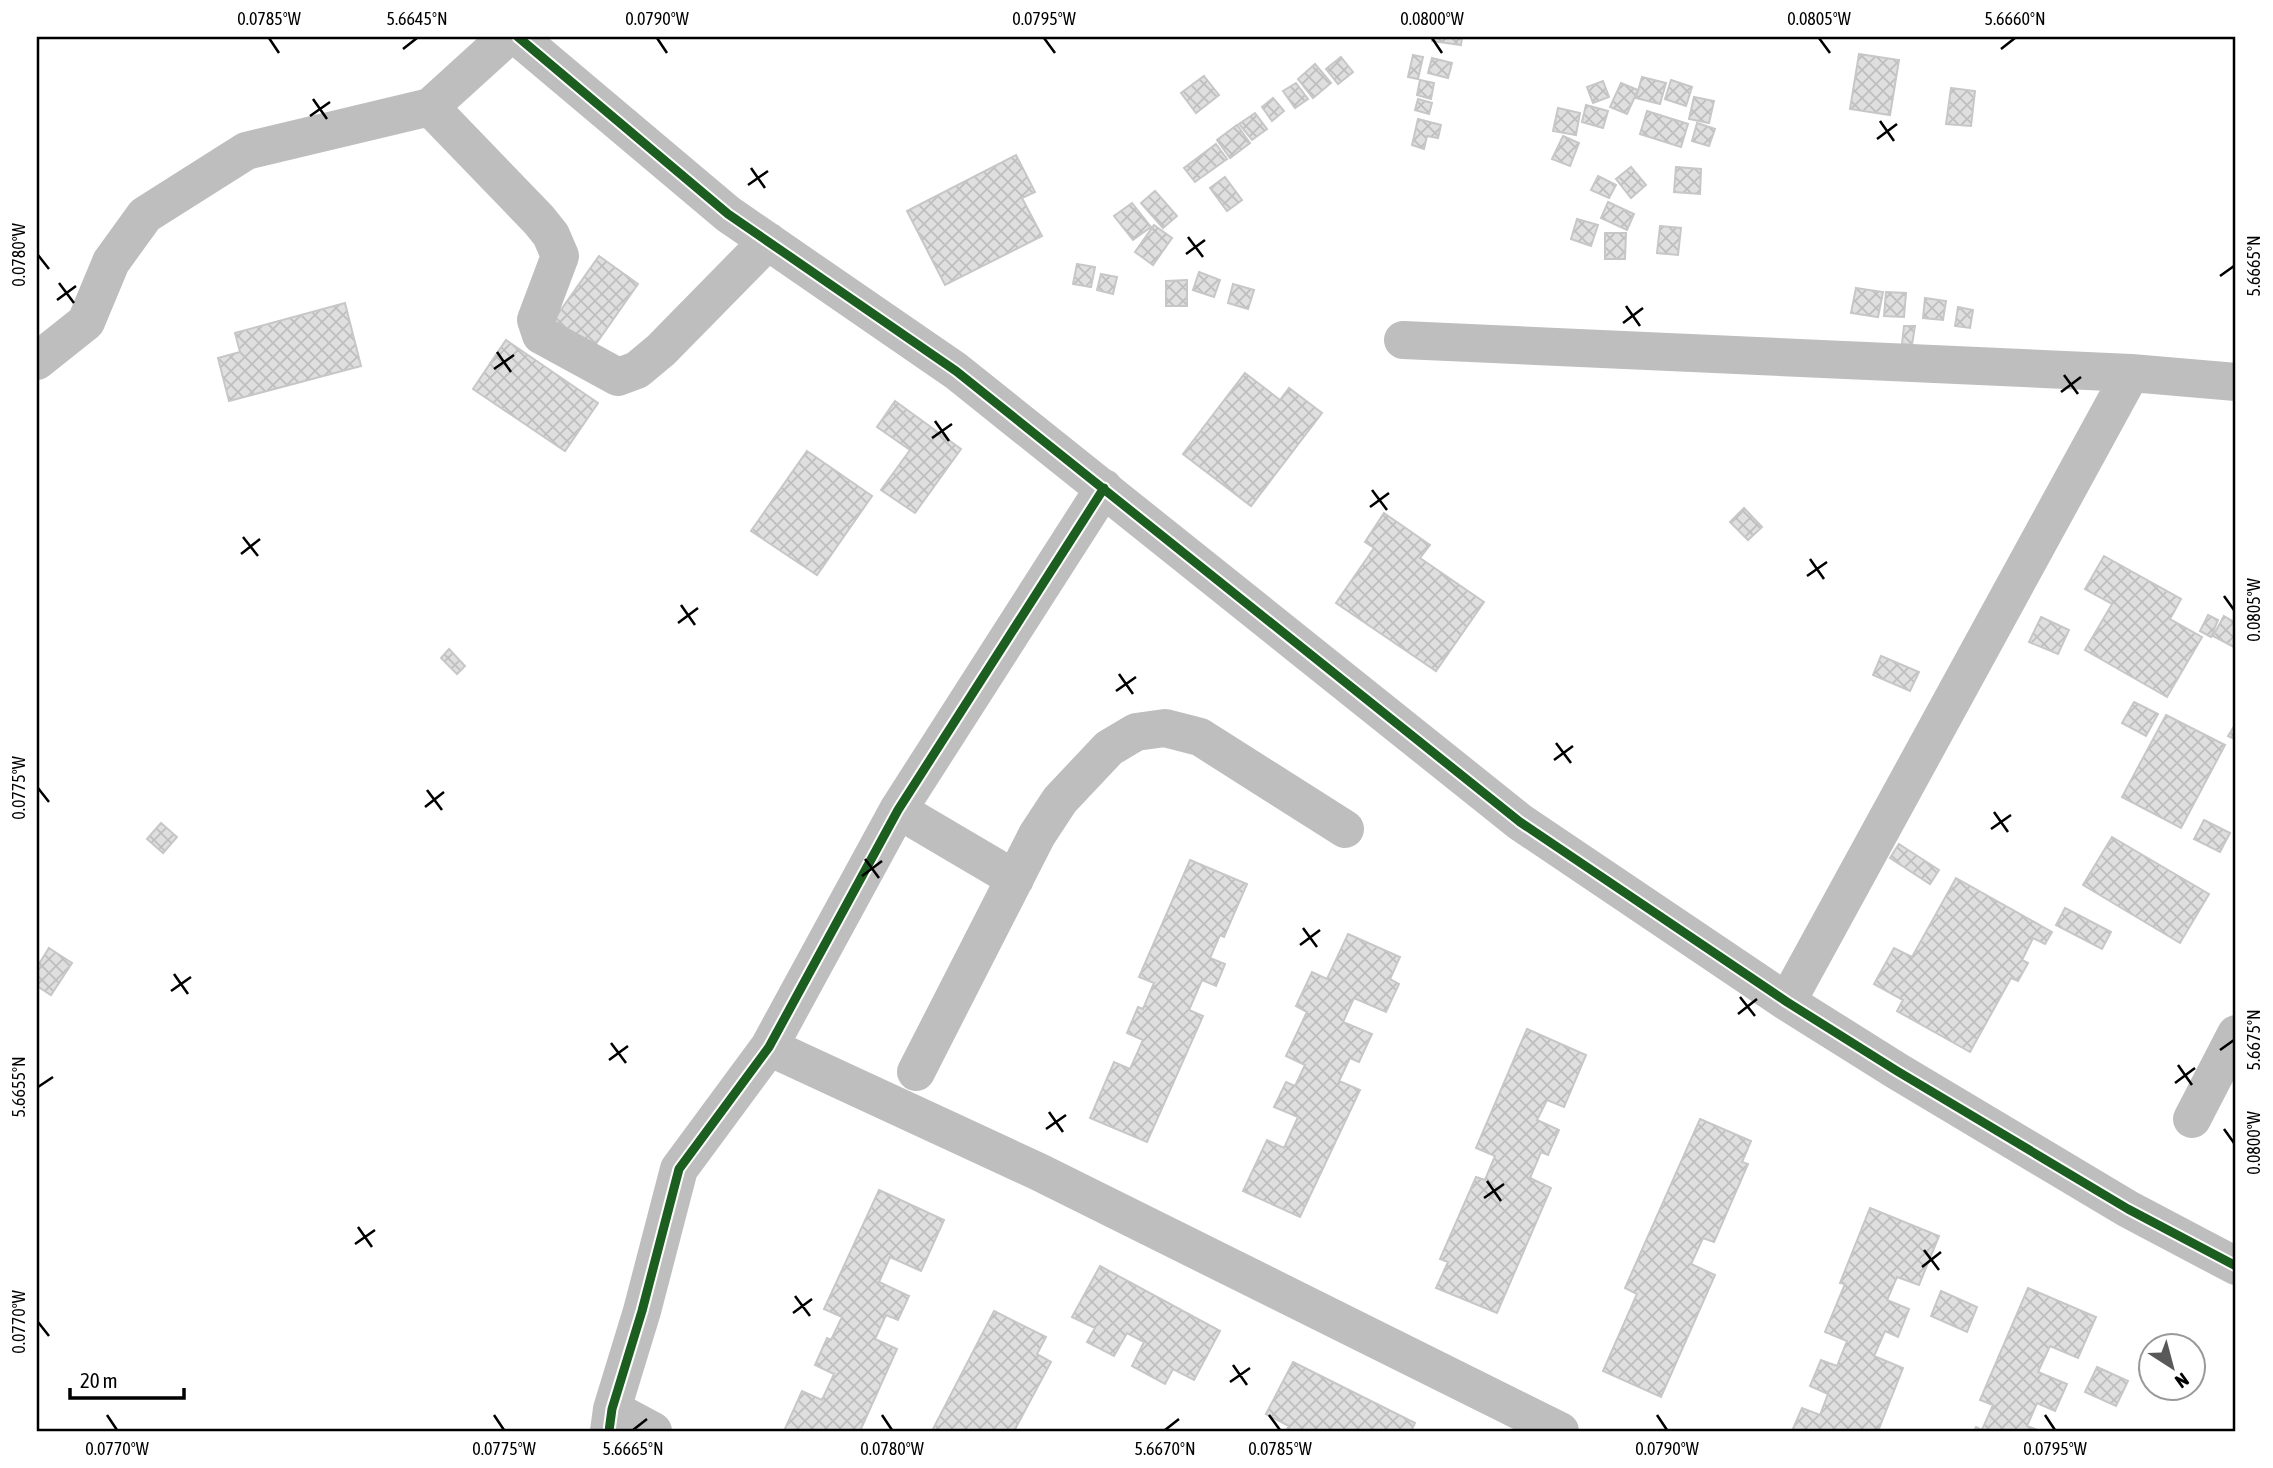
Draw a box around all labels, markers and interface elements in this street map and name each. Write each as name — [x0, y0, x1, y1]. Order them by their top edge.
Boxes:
text: 0.0785°W — [237, 8, 301, 29]
text: 5.6645°N — [386, 8, 448, 29]
text: 0.0790°W — [625, 8, 689, 29]
text: 0.0795°W — [1012, 8, 1076, 29]
text: 0.0800°W — [1400, 8, 1464, 29]
text: 0.0805°W — [1787, 8, 1851, 29]
text: 5.6660°N — [1984, 8, 2046, 29]
text: 0.0780°W — [8, 223, 29, 287]
text: 5.6665°N — [2243, 235, 2264, 297]
text: 0.0805°W — [2243, 578, 2264, 642]
text: 0.0775°W — [8, 756, 29, 820]
text: 5.6675°N — [2243, 1009, 2264, 1071]
text: 5.6655°N — [8, 1056, 29, 1118]
text: 0.0800°W — [2243, 1111, 2264, 1175]
text: 0.0770°W — [8, 1290, 29, 1354]
north arrow — [2136, 1332, 2206, 1402]
scale bar — [70, 1356, 184, 1400]
text: 20 m — [80, 1368, 118, 1392]
text: N — [2171, 1369, 2193, 1393]
text: 0.0770°W — [85, 1438, 149, 1459]
text: 0.0775°W — [472, 1438, 536, 1459]
text: 5.6665°N — [602, 1438, 664, 1459]
text: 0.0780°W — [860, 1438, 924, 1459]
text: 5.6670°N — [1134, 1438, 1196, 1459]
text: 0.0785°W — [1248, 1438, 1312, 1459]
text: 0.0790°W — [1635, 1438, 1699, 1459]
text: 0.0795°W — [2023, 1438, 2087, 1459]

